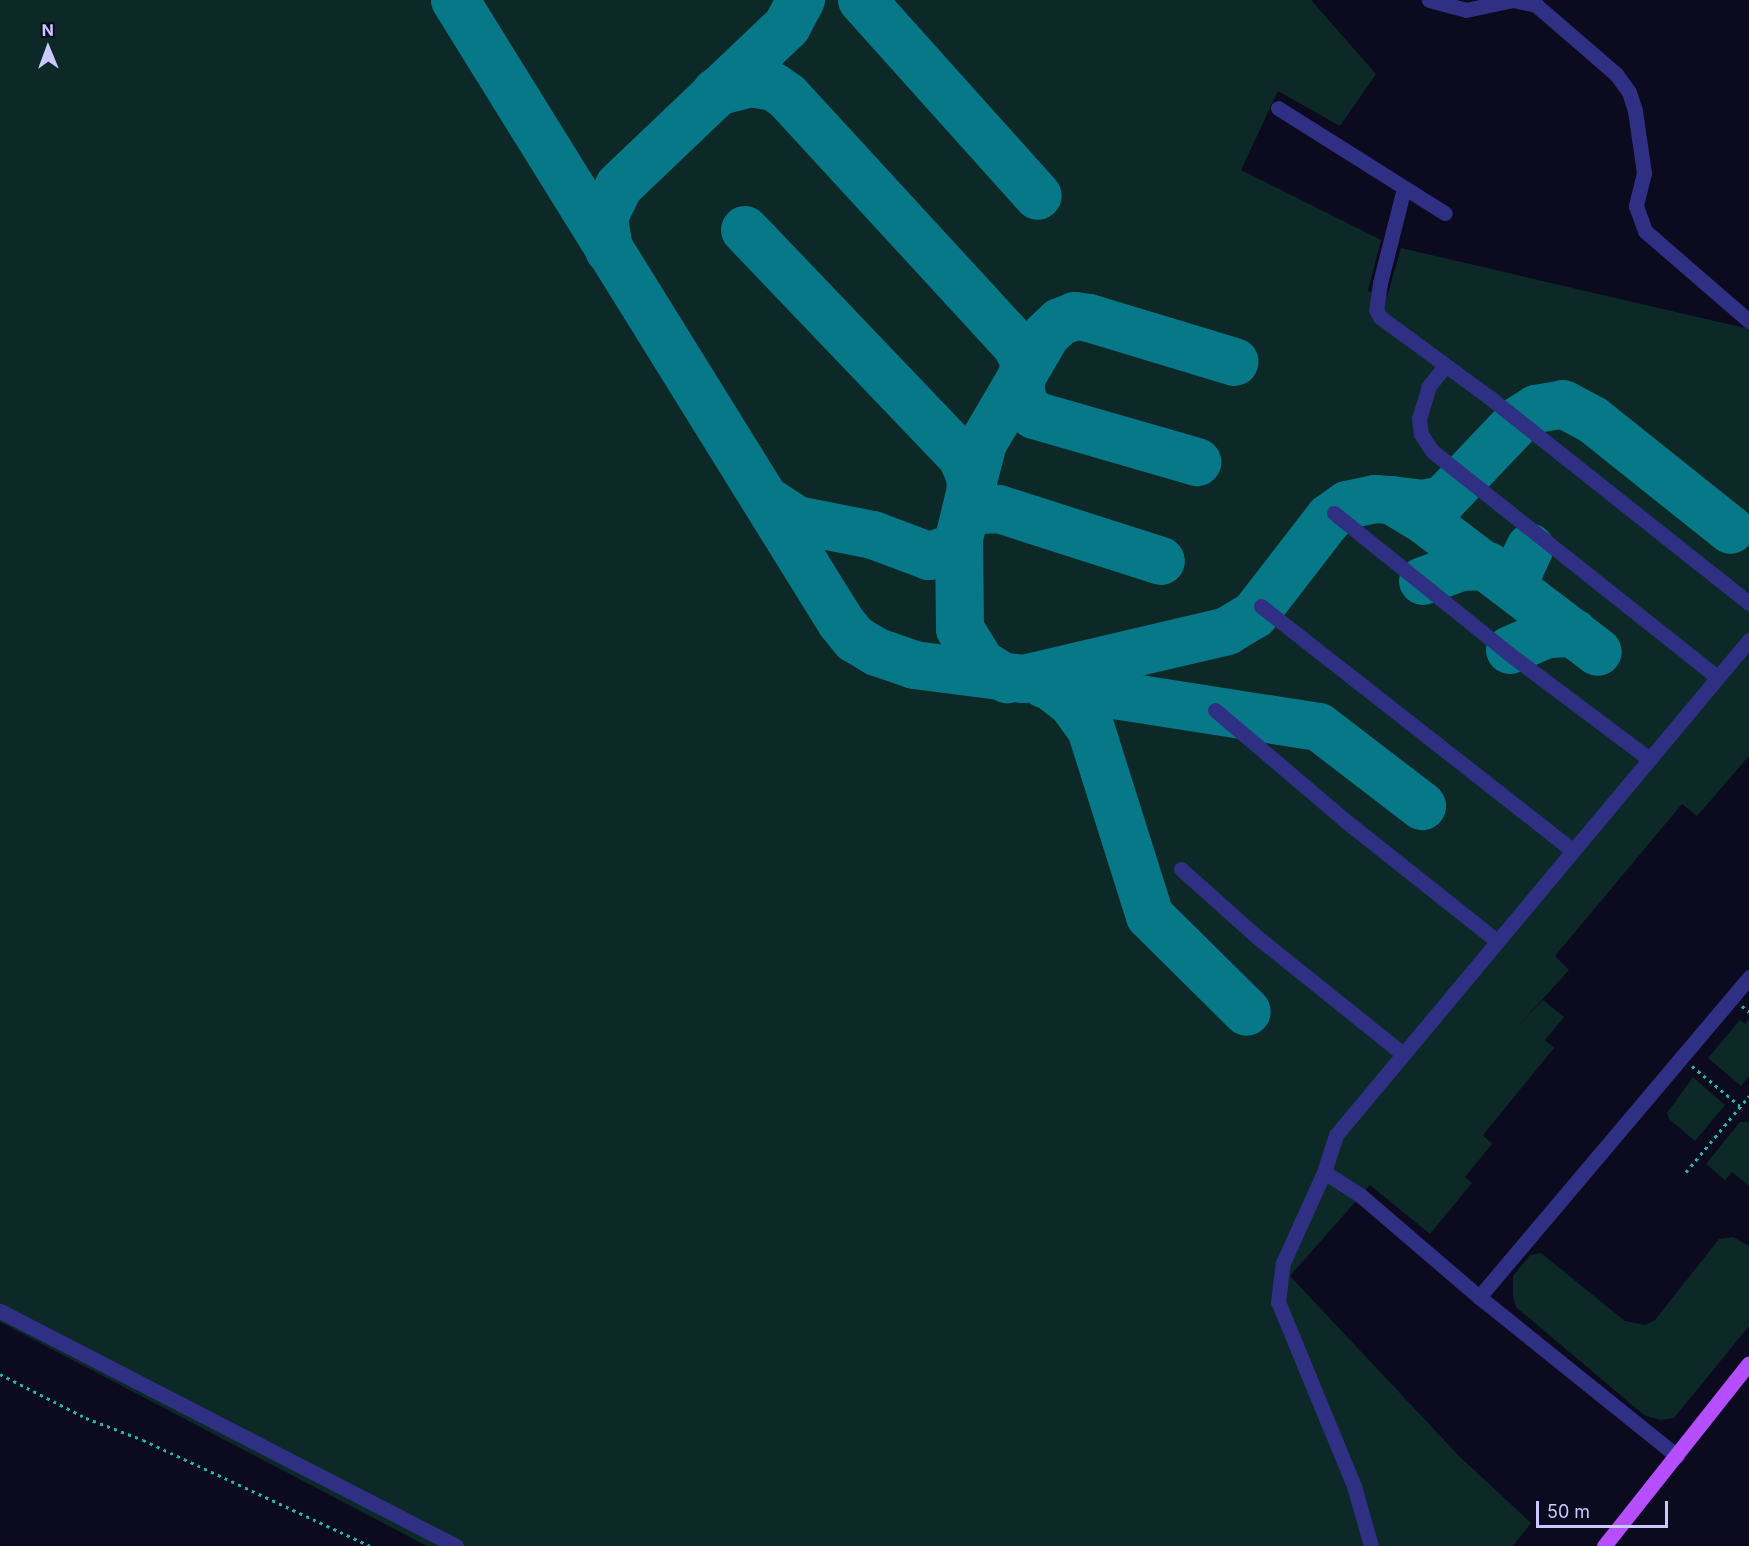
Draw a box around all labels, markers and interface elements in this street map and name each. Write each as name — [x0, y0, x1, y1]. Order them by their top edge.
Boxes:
north arrow — [18, 18, 78, 78]
text: N — [41, 20, 54, 40]
scale bar — [1539, 1489, 1671, 1527]
text: 50 m — [1547, 1501, 1590, 1522]

